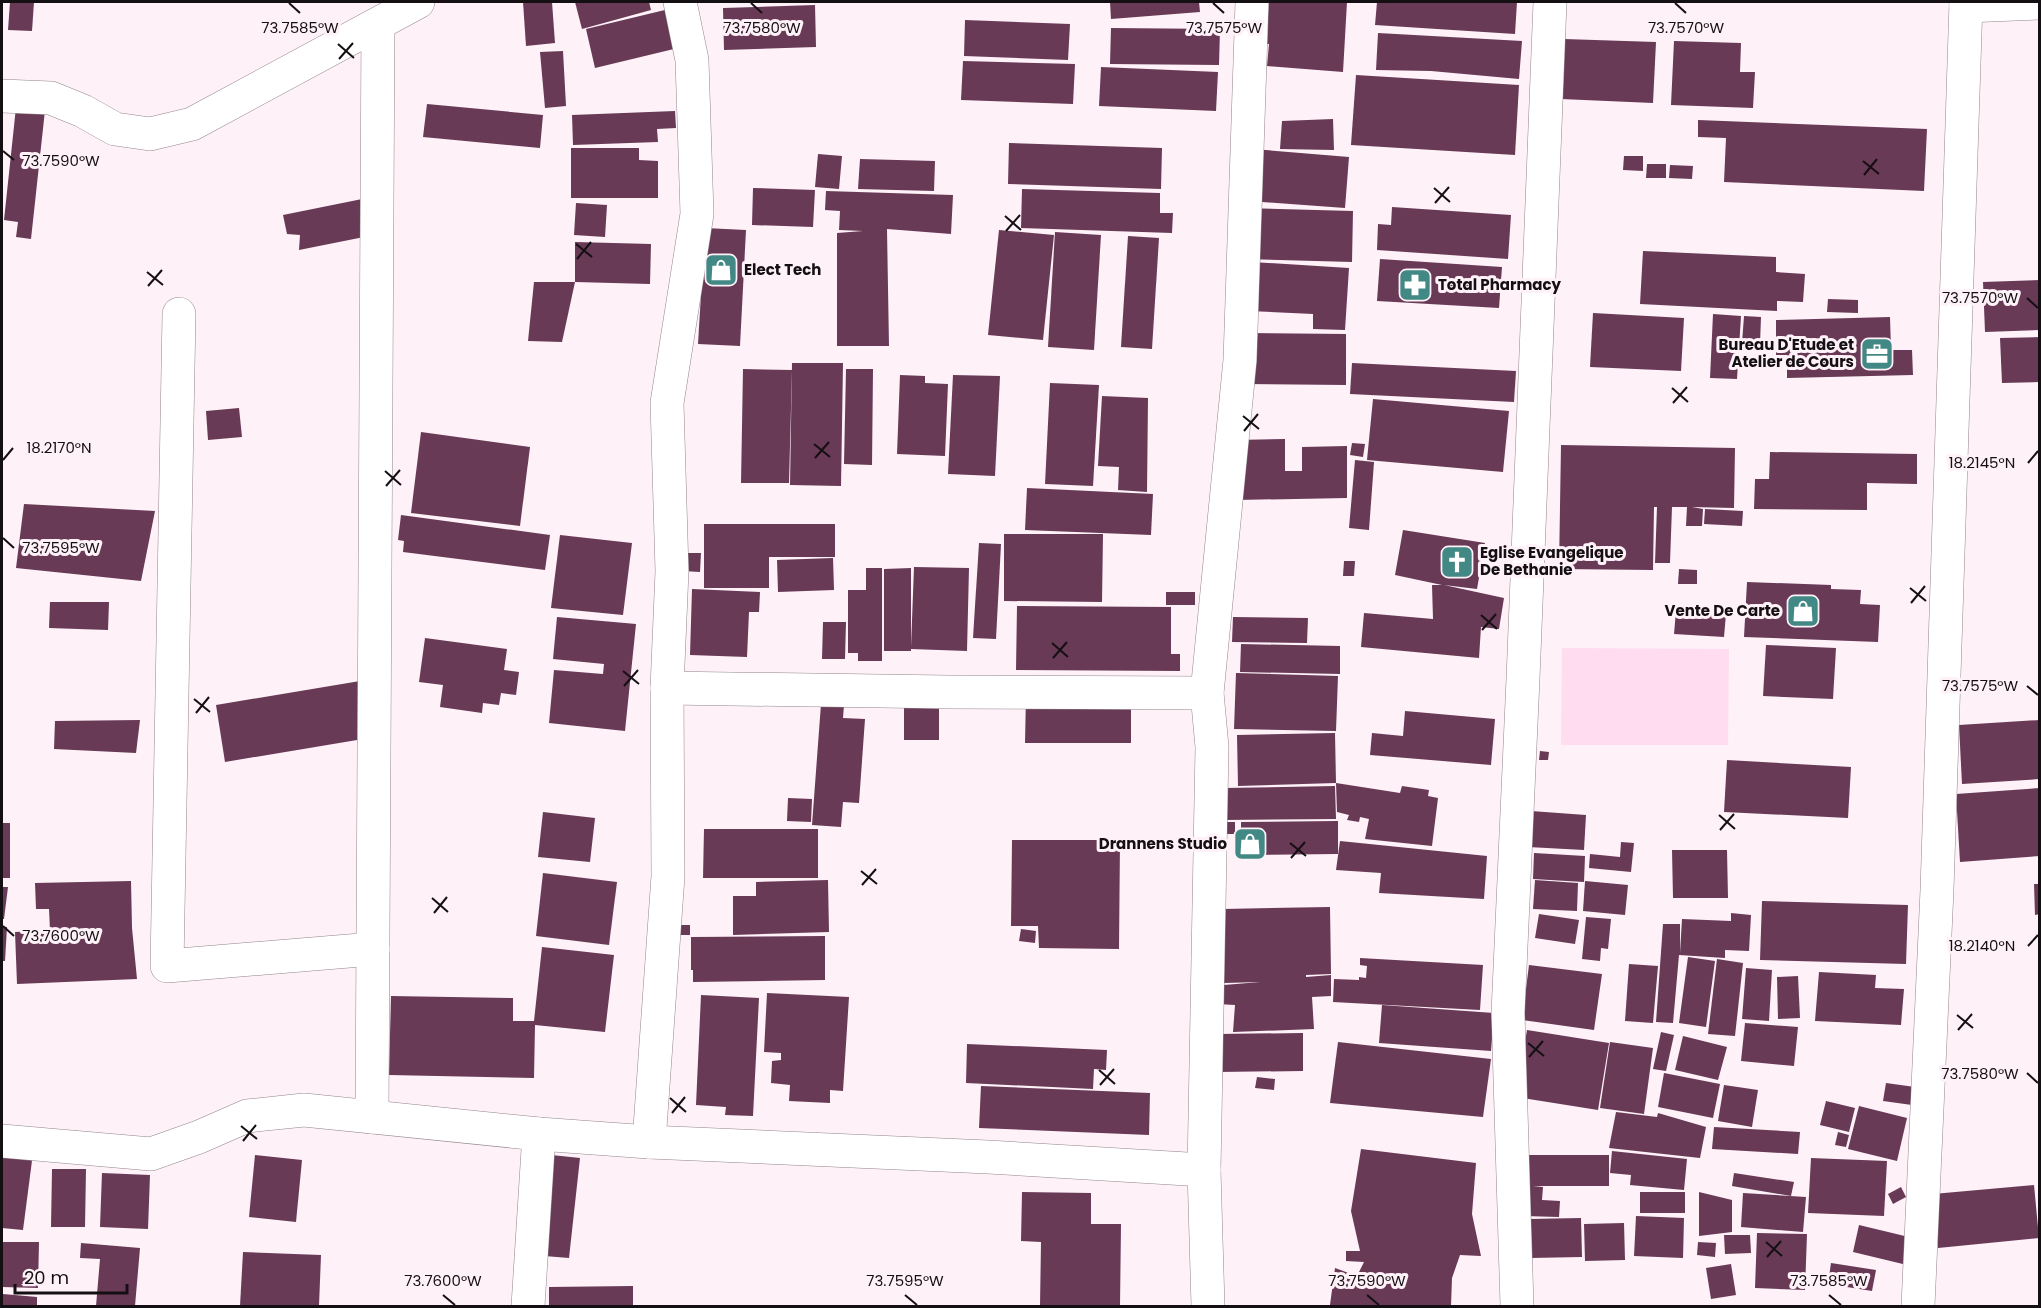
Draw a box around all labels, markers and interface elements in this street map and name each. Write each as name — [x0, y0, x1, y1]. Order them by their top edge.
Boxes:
text: 73.7585°W — [261, 17, 339, 38]
text: 73.7580°W — [723, 17, 801, 38]
text: 73.7575°W — [1186, 17, 1262, 38]
text: 73.7570°W — [1648, 17, 1724, 38]
text: 73.7590°W — [22, 150, 100, 171]
shop icon: Elect Tech — [703, 252, 739, 288]
place label: Elect Tech — [744, 259, 821, 280]
pharmacy icon: Total Pharmacy — [1397, 267, 1433, 303]
place label: Total Pharmacy — [1438, 274, 1562, 295]
text: 73.7570°W — [1942, 287, 2018, 308]
place label: Bureau D'Etude et Atelier de Cours — [1718, 334, 1854, 372]
office icon: Bureau D'Etude et Atelier de Cours — [1859, 336, 1895, 372]
text: 18.2170°N — [26, 437, 92, 458]
text: 18.2145°N — [1949, 452, 2015, 473]
text: 73.7595°W — [22, 537, 100, 558]
place label: Eglise Evangelique De Bethanie — [1480, 542, 1624, 580]
church icon: Eglise Evangelique De Bethanie — [1439, 544, 1475, 580]
shop icon: Vente De Carte — [1785, 593, 1821, 629]
place label: Vente De Carte — [1664, 600, 1780, 621]
text: 73.7575°W — [1942, 675, 2018, 696]
shop icon: Drannens Studio — [1232, 826, 1268, 862]
place label: Drannens Studio — [1099, 833, 1227, 854]
text: 73.7600°W — [22, 925, 100, 946]
text: 18.2140°N — [1949, 935, 2015, 956]
text: 73.7580°W — [1941, 1063, 2019, 1084]
scale bar — [15, 1257, 128, 1295]
text: 20 m — [24, 1265, 69, 1290]
text: 73.7600°W — [404, 1270, 482, 1291]
text: 73.7595°W — [866, 1270, 944, 1291]
text: 73.7590°W — [1328, 1270, 1406, 1291]
text: 73.7585°W — [1790, 1270, 1868, 1291]

